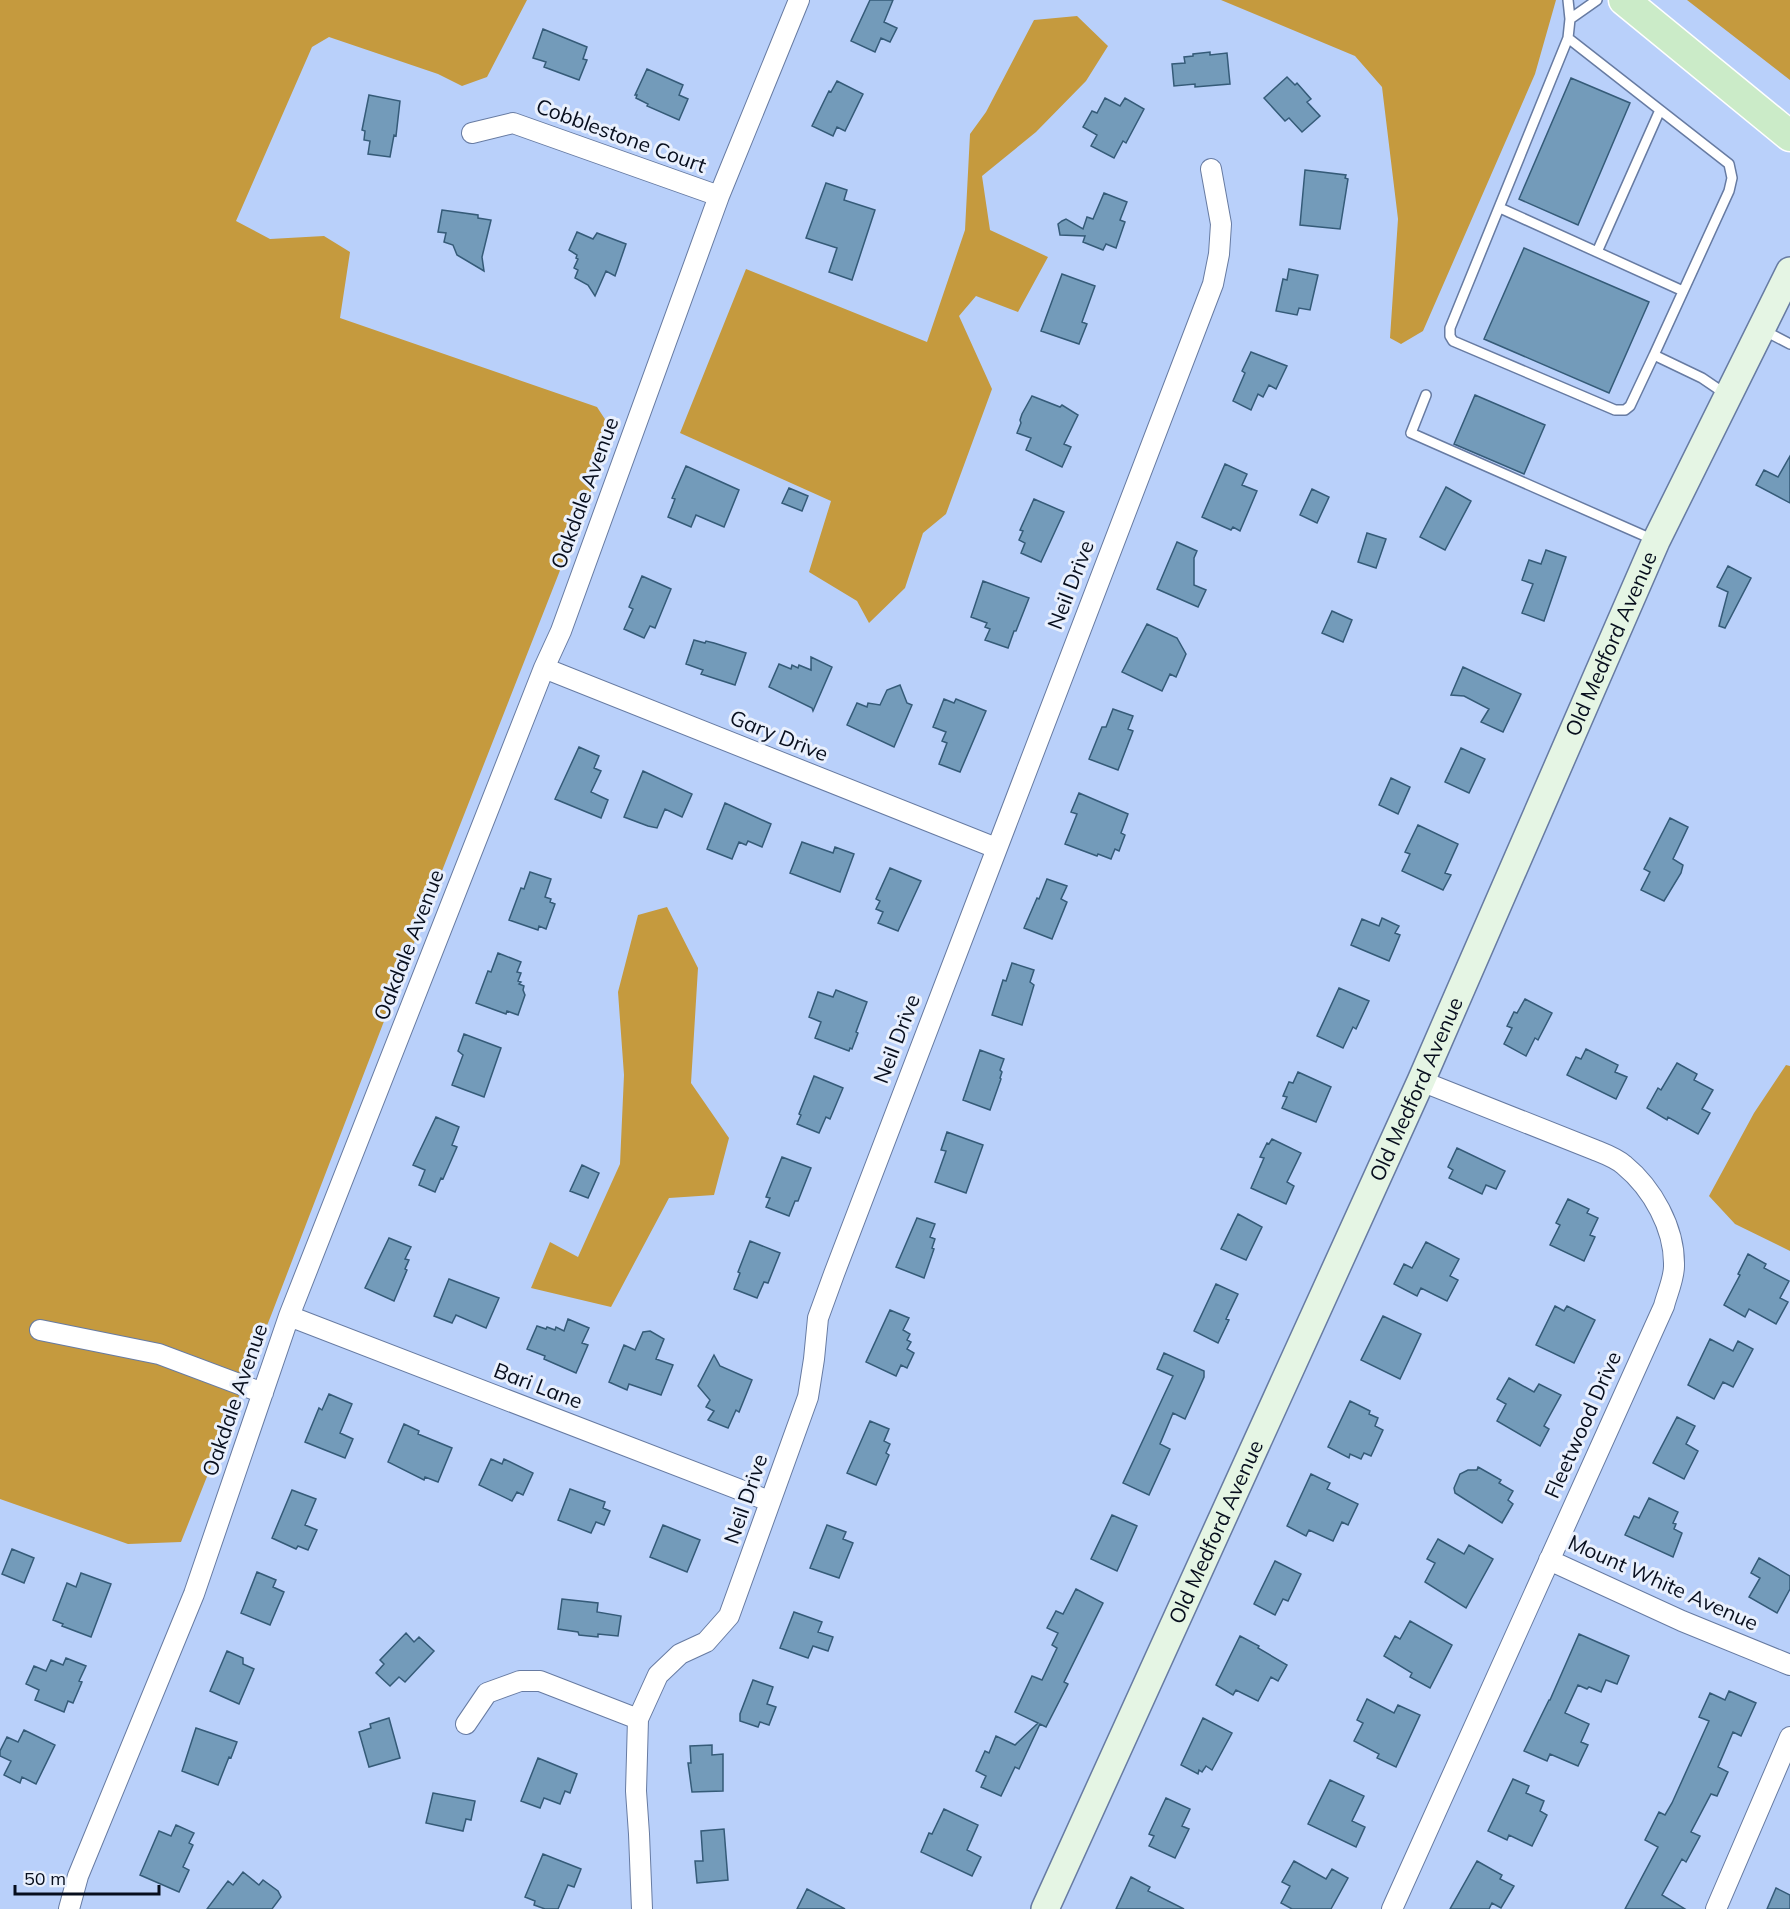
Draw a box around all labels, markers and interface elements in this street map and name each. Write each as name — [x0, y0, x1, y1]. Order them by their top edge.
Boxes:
street label: Cobblestone Court — [533, 92, 710, 178]
street label: Oakdale Avenue — [545, 413, 624, 572]
street label: Neil Drive — [1041, 536, 1099, 633]
street label: Old Medford Avenue — [1559, 547, 1662, 740]
street label: Gary Drive — [726, 704, 832, 767]
street label: Oakdale Avenue — [367, 865, 449, 1024]
street label: Neil Drive — [867, 990, 925, 1087]
street label: Old Medford Avenue — [1363, 993, 1468, 1185]
street label: Oakdale Avenue — [196, 1320, 272, 1479]
street label: Fleetwood Drive — [1538, 1347, 1626, 1502]
street label: Bari Lane — [490, 1356, 586, 1414]
street label: Old Medford Avenue — [1162, 1436, 1268, 1628]
street label: Neil Drive — [718, 1450, 773, 1547]
street label: Mount White Avenue — [1564, 1528, 1762, 1636]
scale bar — [15, 1858, 159, 1896]
text: 50 m — [24, 1867, 66, 1890]

